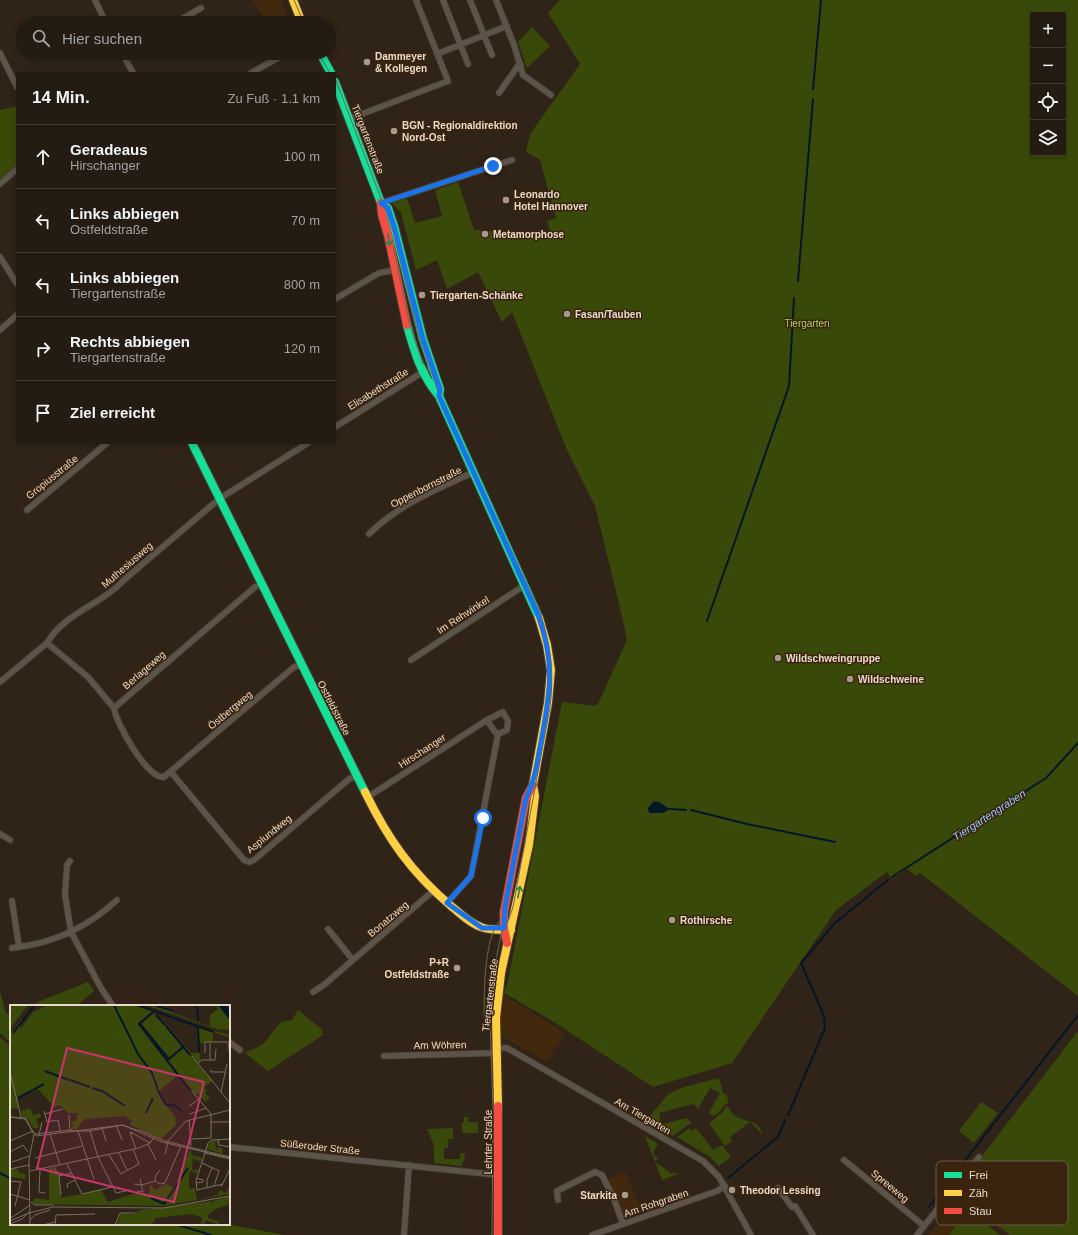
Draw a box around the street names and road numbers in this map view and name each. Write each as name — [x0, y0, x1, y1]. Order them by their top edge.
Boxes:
street label: Tiergartenstraße — [350, 103, 386, 176]
street label: Elisabethstraße — [346, 366, 411, 412]
street label: Gropiusstraße — [24, 453, 80, 501]
street label: Oppenbornstraße — [389, 464, 464, 510]
street label: Muthesiusweg — [99, 540, 155, 590]
street label: Im Rehwinkel — [435, 594, 491, 636]
street label: Berlageweg — [120, 649, 168, 691]
street label: Ostfeldstraße — [315, 679, 353, 738]
street label: Östbergweg — [206, 688, 254, 732]
street label: Hirschanger — [396, 731, 448, 770]
street label: Asplundweg — [244, 813, 294, 855]
street label: Bonatzweg — [366, 899, 410, 939]
street label: Tiergartenstraße — [480, 957, 500, 1032]
street label: Am Wöhren — [414, 1039, 466, 1051]
street label: Am Tiergarten — [613, 1096, 673, 1136]
street label: Lehrter Straße — [483, 1109, 494, 1174]
street label: Süßeroder Straße — [280, 1137, 361, 1157]
street label: Spreeweg — [869, 1168, 911, 1204]
street label: Am Rohgraben — [622, 1187, 690, 1219]

